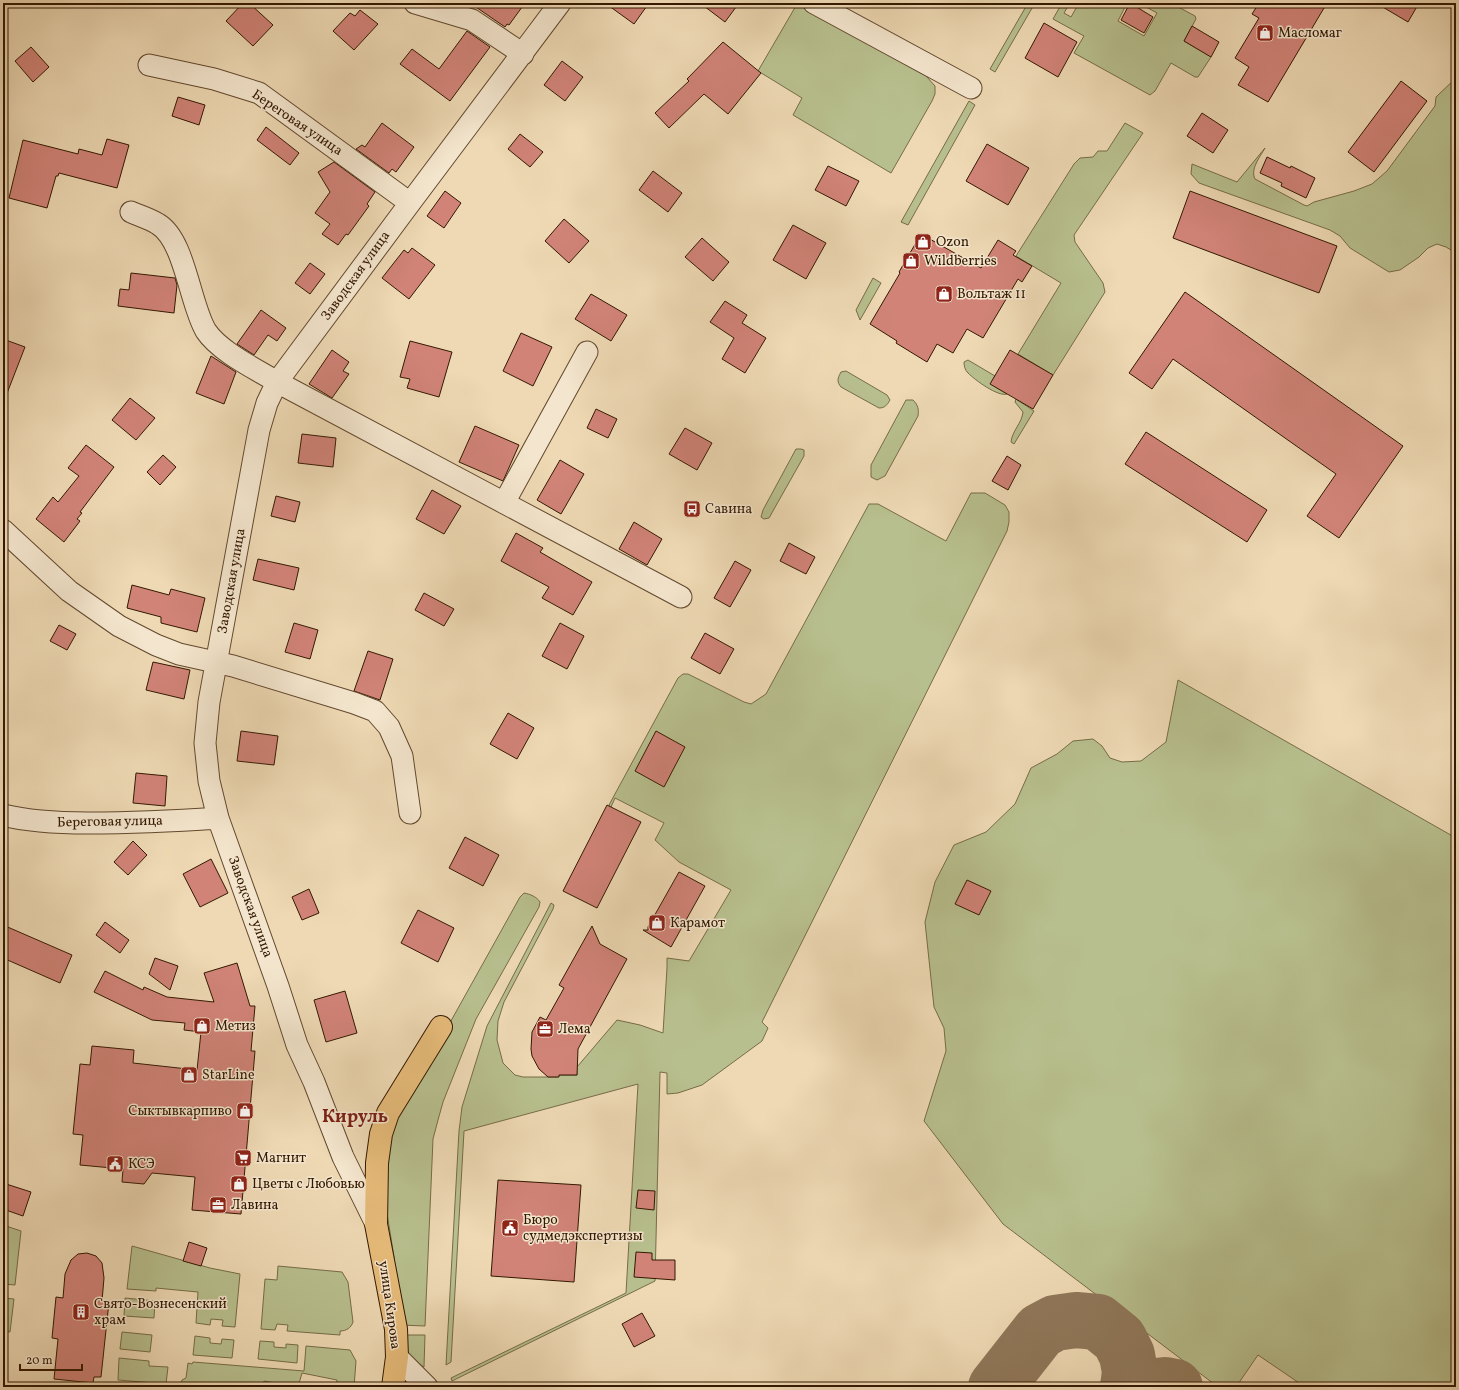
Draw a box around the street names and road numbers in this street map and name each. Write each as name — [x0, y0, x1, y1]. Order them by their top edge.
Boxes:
street label: Береговая улица — [248, 85, 346, 161]
street label: Заводская улица — [317, 227, 395, 325]
street label: Заводская улица — [213, 527, 251, 635]
street label: Береговая улица — [57, 812, 163, 832]
street label: Заводская улица — [223, 854, 277, 960]
street label: улица Кирова — [373, 1259, 405, 1351]

